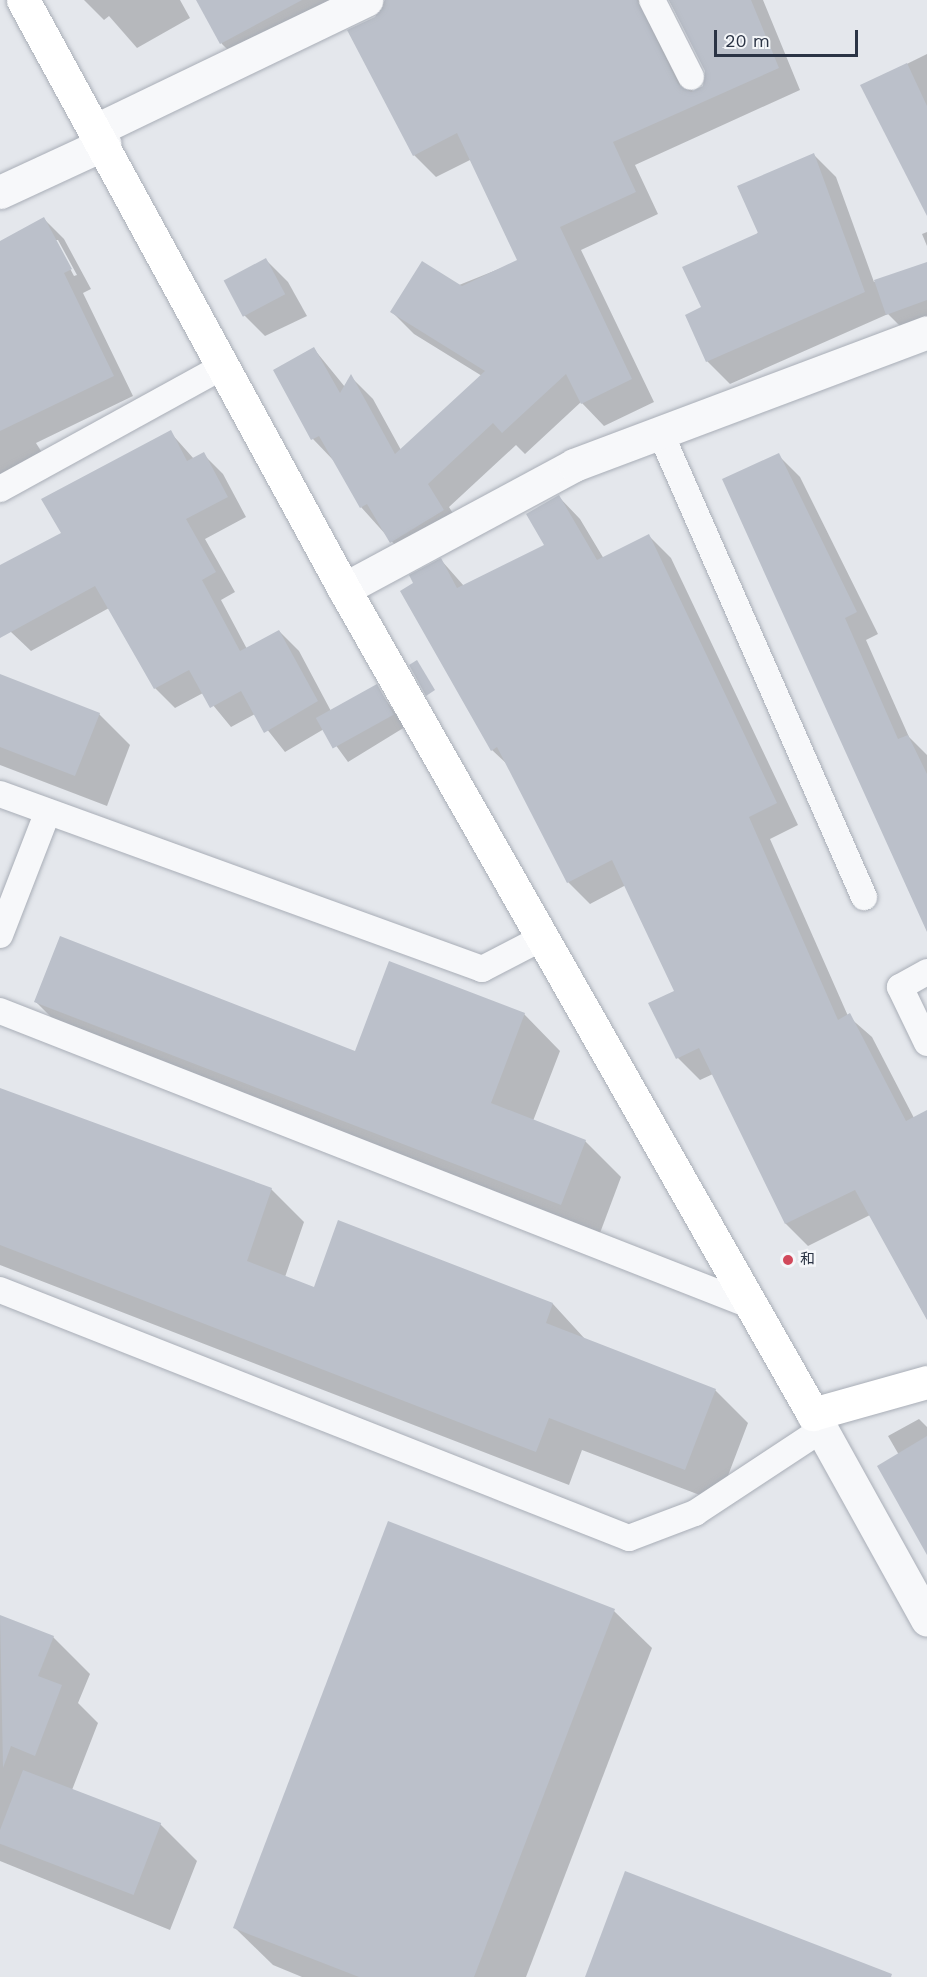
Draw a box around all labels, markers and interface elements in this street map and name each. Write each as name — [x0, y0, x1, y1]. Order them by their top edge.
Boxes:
scale bar — [717, 18, 861, 56]
text: 20 m — [725, 30, 770, 51]
place label: 和 — [800, 1251, 815, 1269]
marker: 和 — [781, 1253, 795, 1267]

